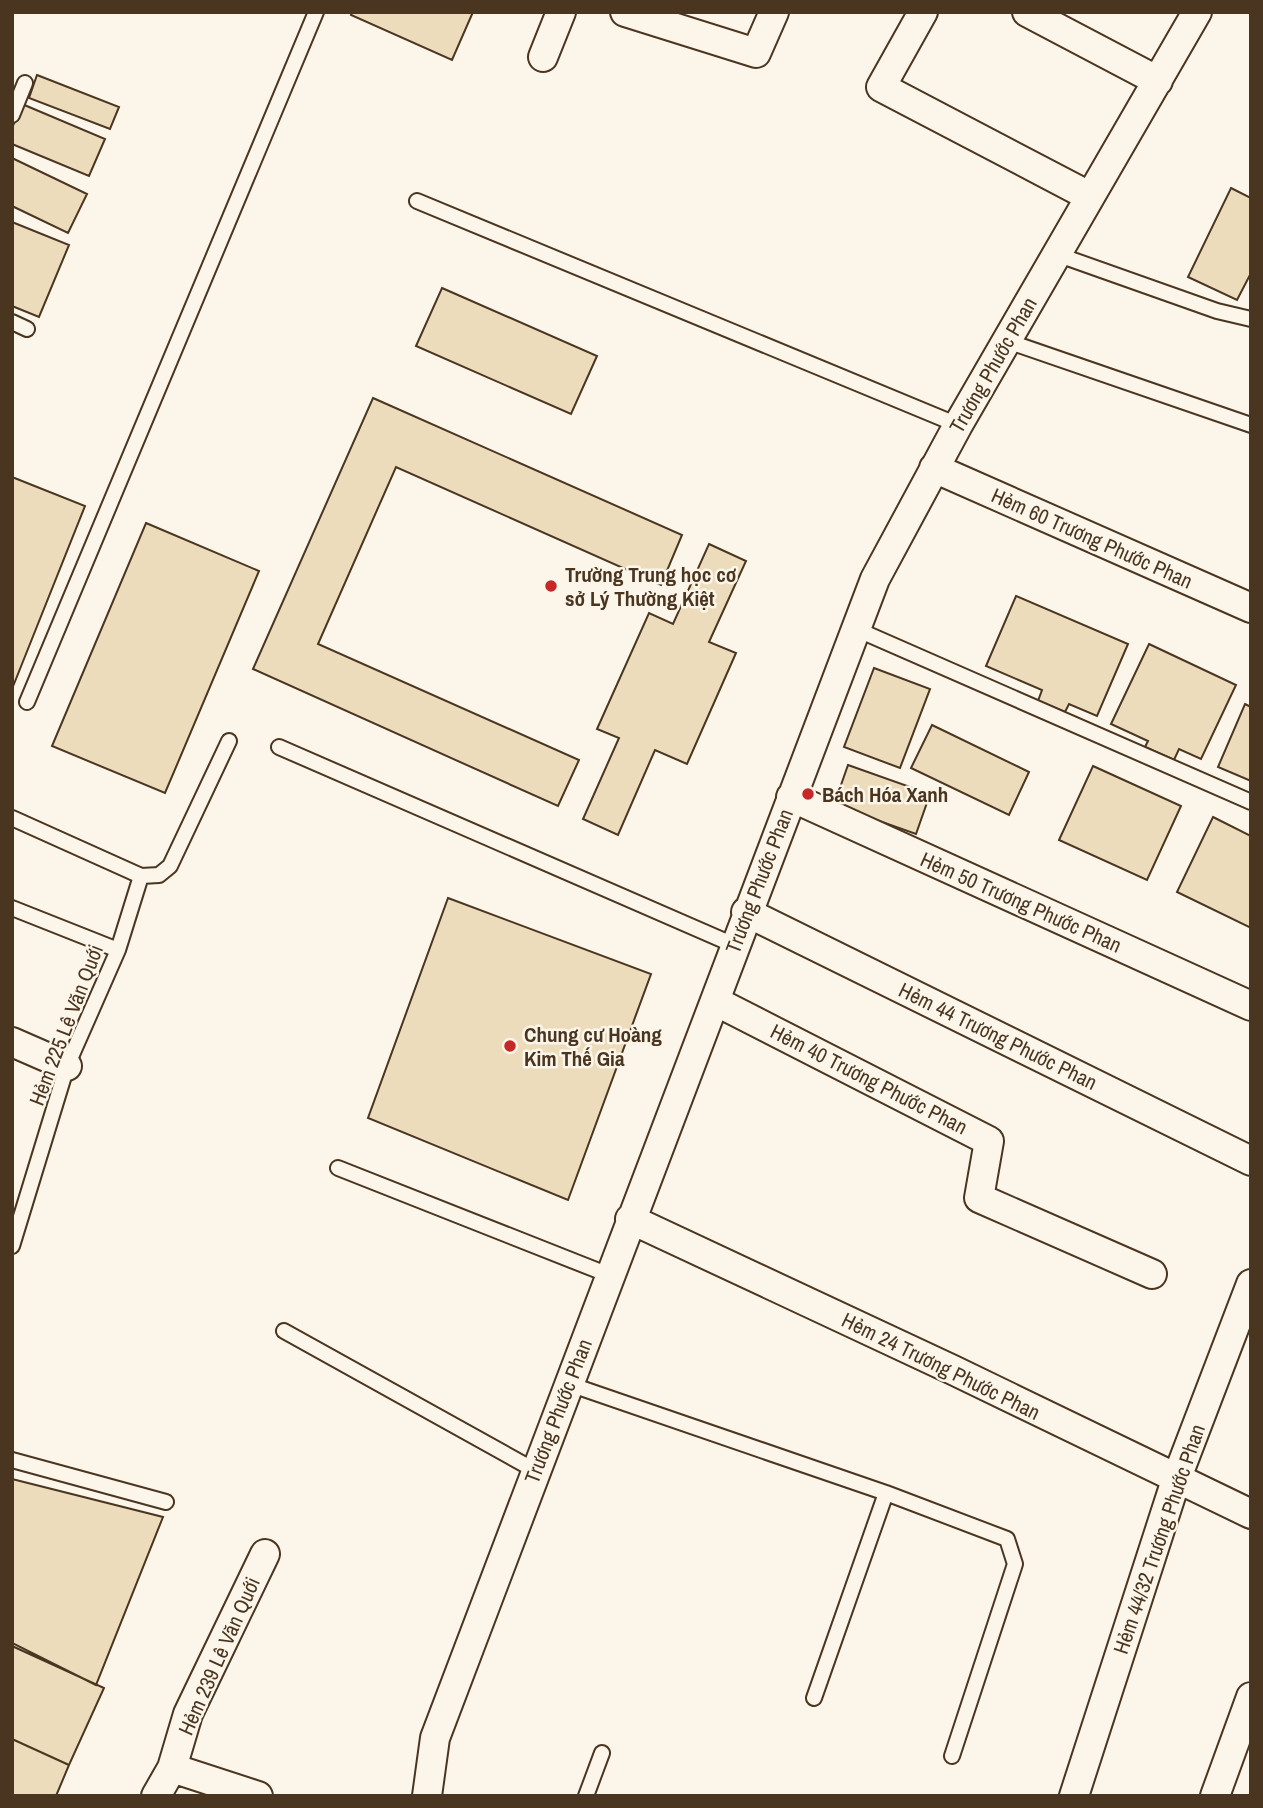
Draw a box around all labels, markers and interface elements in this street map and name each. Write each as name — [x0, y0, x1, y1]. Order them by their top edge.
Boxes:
street label: Trương Phước Phan — [942, 292, 1044, 438]
street label: Hẻm 60 Trương Phước Phan — [987, 481, 1197, 595]
place label: Trường Trung học cơ sở Lý Thường Kiệt — [565, 560, 737, 613]
marker: Trường Trung học cơ sở Lý Thường Kiệt — [543, 578, 559, 594]
place label: Bách Hóa Xanh — [822, 780, 948, 809]
marker: Bách Hóa Xanh — [800, 786, 816, 802]
street label: Trương Phước Phan — [718, 805, 800, 957]
street label: Hẻm 50 Trương Phước Phan — [916, 845, 1126, 959]
street label: Hẻm 225 Lê Văn Quới — [22, 940, 110, 1110]
street label: Hẻm 44 Trương Phước Phan — [894, 975, 1102, 1097]
street label: Hẻm 40 Trương Phước Phan — [766, 1017, 972, 1141]
place label: Chung cư Hoàng Kim Thế Gia — [524, 1020, 662, 1073]
marker: Chung cư Hoàng Kim Thế Gia — [502, 1038, 518, 1054]
street label: Hẻm 24 Trương Phước Phan — [837, 1305, 1045, 1427]
street label: Trương Phước Phan — [517, 1335, 599, 1487]
street label: Hẻm 44/32 Trương Phước Phan — [1106, 1420, 1212, 1658]
street label: Hẻm 239 Lê Văn Quới — [171, 1572, 267, 1740]

